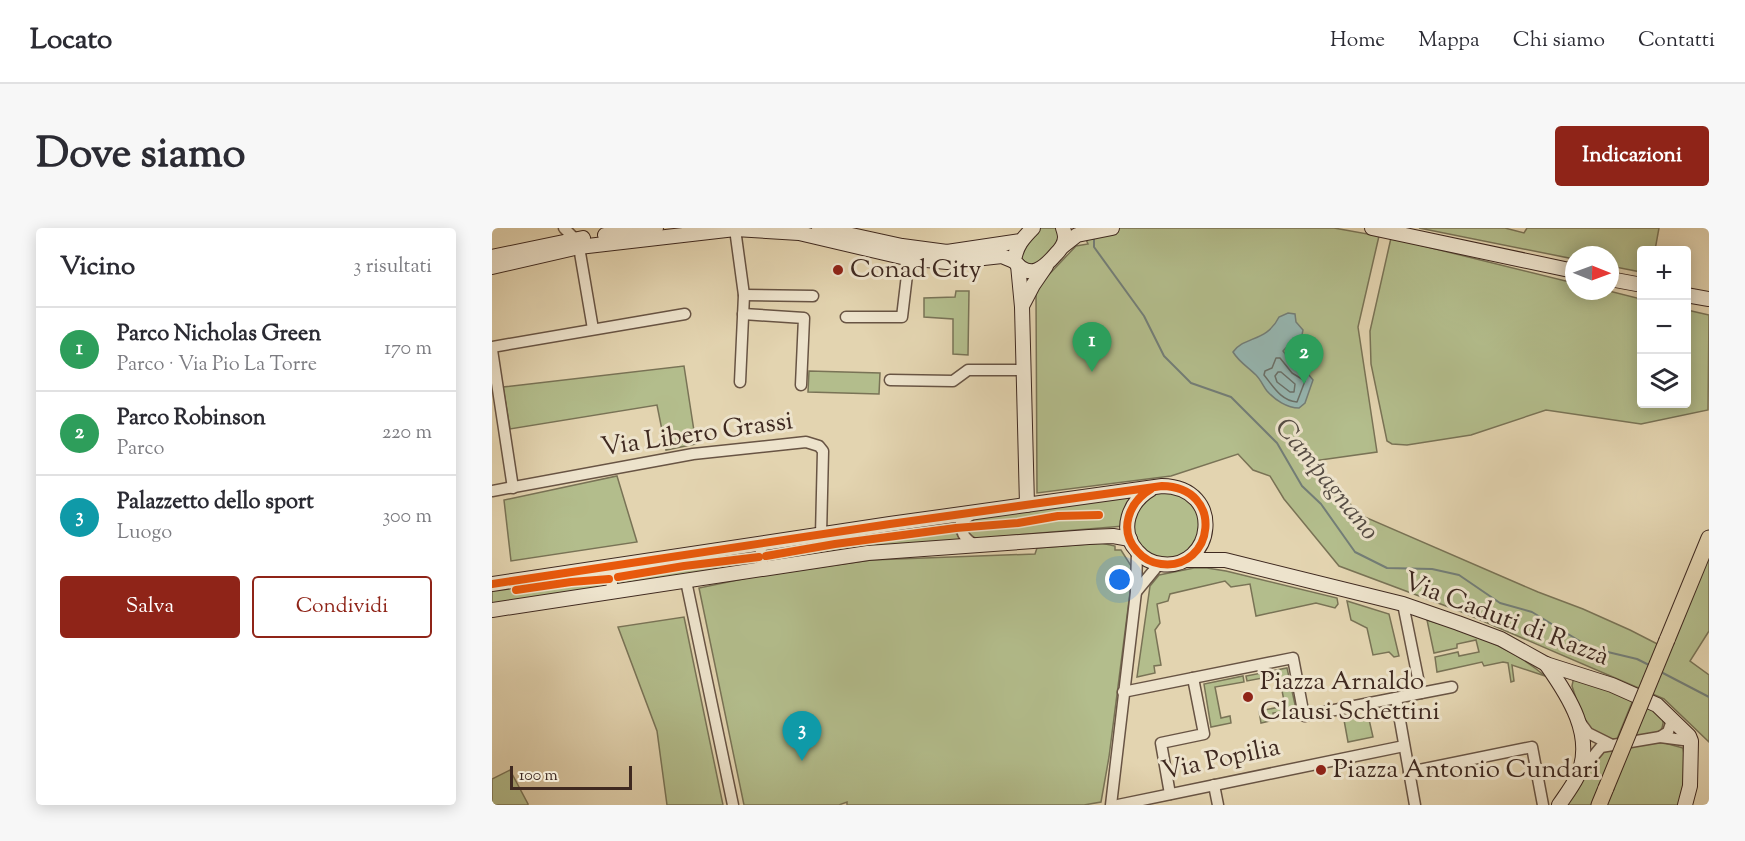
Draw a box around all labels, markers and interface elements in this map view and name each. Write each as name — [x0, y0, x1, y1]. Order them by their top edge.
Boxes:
text: Locato — [30, 21, 112, 61]
text: Home — [1330, 26, 1385, 56]
text: Mappa — [1418, 26, 1480, 56]
text: Chi siamo — [1513, 26, 1605, 56]
text: Contatti — [1638, 26, 1715, 56]
text: Dove siamo — [36, 126, 245, 186]
button: Indicazioni — [1555, 126, 1709, 186]
north arrow — [1565, 246, 1619, 300]
map controls — [1637, 246, 1691, 408]
button: + — [1637, 246, 1691, 300]
text: Vicino — [60, 249, 135, 286]
place label: Conad City — [850, 252, 981, 289]
text: 3 risultati — [353, 253, 432, 282]
marker: Conad City — [831, 263, 845, 277]
button: − — [1637, 300, 1691, 354]
text: Parco Nicholas Green — [117, 319, 321, 351]
pin: 1 — [1072, 322, 1112, 372]
pin: 2 — [1284, 334, 1324, 384]
text: 1 — [76, 335, 83, 364]
text: 170 m — [384, 335, 432, 364]
text: Parco · Via Pio La Torre — [117, 351, 317, 380]
button: layers — [1637, 354, 1691, 408]
text: Parco Robinson — [117, 403, 266, 435]
street label: Via Libero Grassi — [598, 403, 796, 467]
water label: Campagnano — [1264, 410, 1388, 550]
text: 2 — [75, 419, 84, 448]
text: 220 m — [382, 419, 432, 448]
text: Parco — [117, 435, 164, 464]
text: Palazzetto dello sport — [117, 487, 314, 519]
text: 3 — [75, 503, 84, 532]
text: 300 m — [382, 503, 432, 532]
text: Luogo — [117, 519, 172, 548]
street label: Via Caduti di Razzà — [1398, 564, 1614, 676]
your location — [1105, 565, 1134, 594]
button: Salva — [60, 576, 240, 638]
button: Condividi — [252, 576, 432, 638]
place label: Piazza Arnaldo Clausi Schettini — [1260, 664, 1440, 731]
marker: Piazza Arnaldo Clausi Schettini — [1241, 690, 1255, 704]
pin: 3 — [782, 712, 822, 761]
street label: Via Popilia — [1158, 729, 1284, 791]
place label: Piazza Antonio Cundari — [1333, 752, 1600, 789]
scale bar — [510, 763, 632, 790]
marker: Piazza Antonio Cundari — [1314, 763, 1328, 777]
text: 100 m — [519, 765, 558, 788]

